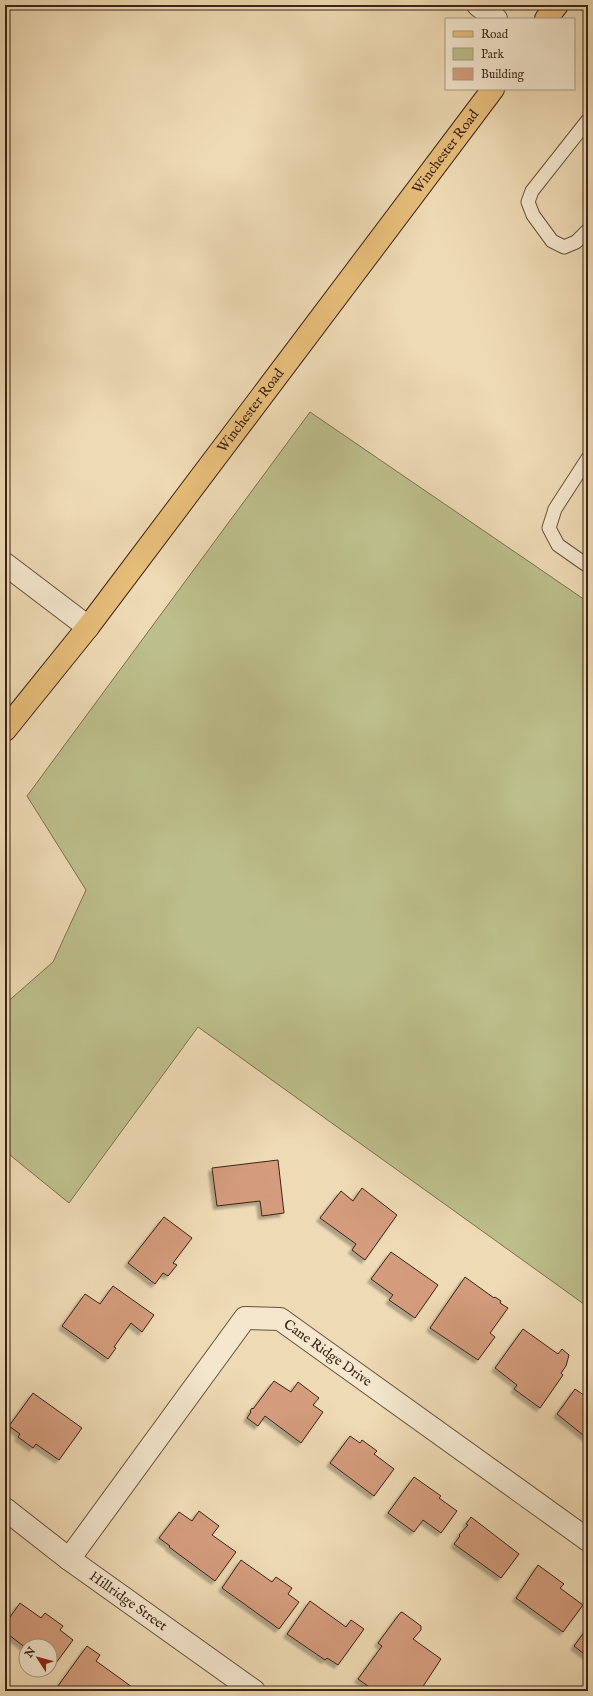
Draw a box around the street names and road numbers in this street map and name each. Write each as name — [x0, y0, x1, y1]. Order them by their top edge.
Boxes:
street label: Winchester Road — [408, 106, 483, 197]
street label: Winchester Road — [213, 365, 289, 456]
street label: Cane Ridge Drive — [280, 1315, 376, 1391]
street label: Hillridge Street — [86, 1567, 171, 1635]

